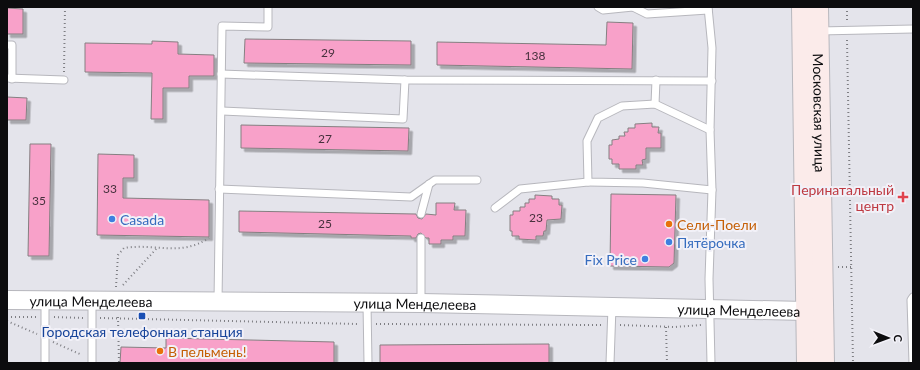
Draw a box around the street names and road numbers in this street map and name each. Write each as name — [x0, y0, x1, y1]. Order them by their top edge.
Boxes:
street label: Московская улица — [810, 53, 829, 173]
street label: улица Менделеева — [30, 292, 153, 310]
street label: улица Менделеева — [353, 294, 477, 313]
street label: улица Менделеева — [677, 300, 801, 319]

